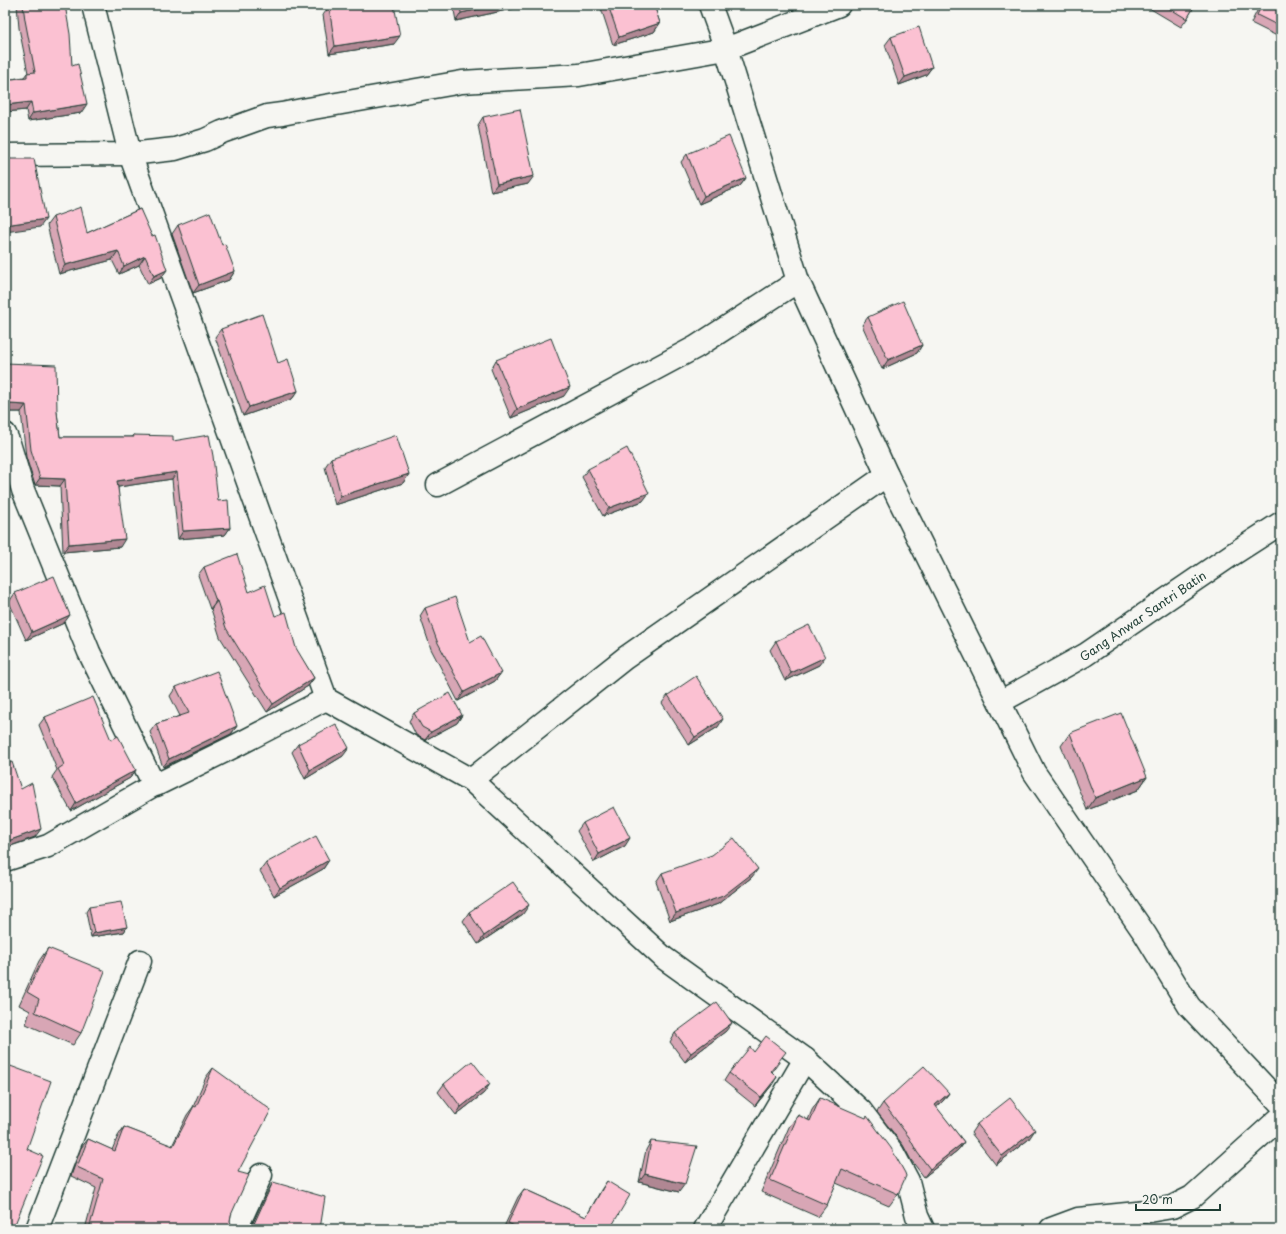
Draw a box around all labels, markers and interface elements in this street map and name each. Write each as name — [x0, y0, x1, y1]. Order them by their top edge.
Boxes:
street label: Gang Anwar Santri Batin — [1076, 566, 1210, 665]
scale bar — [1136, 1186, 1220, 1212]
text: 20 m — [1142, 1190, 1173, 1208]

